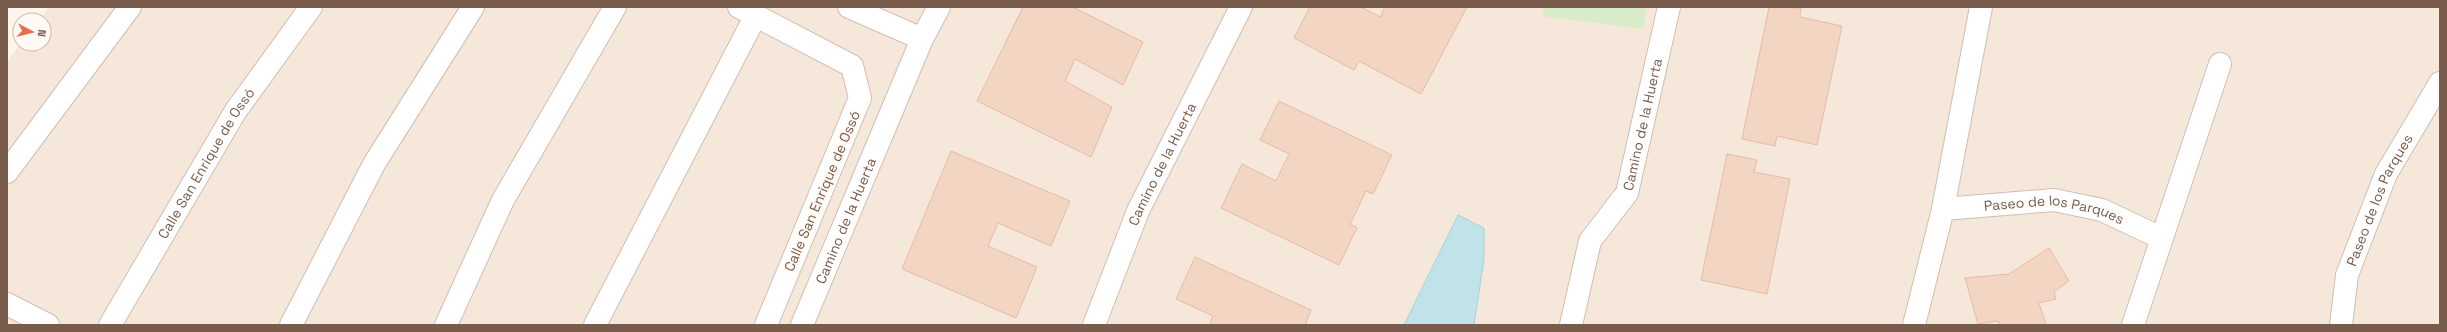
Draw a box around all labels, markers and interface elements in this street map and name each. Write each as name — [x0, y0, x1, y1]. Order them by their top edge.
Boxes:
north arrow — [12, 12, 52, 52]
text: N — [35, 29, 49, 38]
street label: Camino de la Huerta — [1619, 56, 1666, 192]
street label: Calle San Enrique de Ossó — [154, 84, 258, 242]
street label: Camino de la Huerta — [1124, 99, 1200, 228]
street label: Calle San Enrique de Ossó — [780, 108, 864, 274]
street label: Paseo de los Parques — [2342, 131, 2417, 269]
street label: Camino de la Huerta — [811, 155, 880, 287]
street label: Paseo de los Parques — [1983, 191, 2127, 228]

